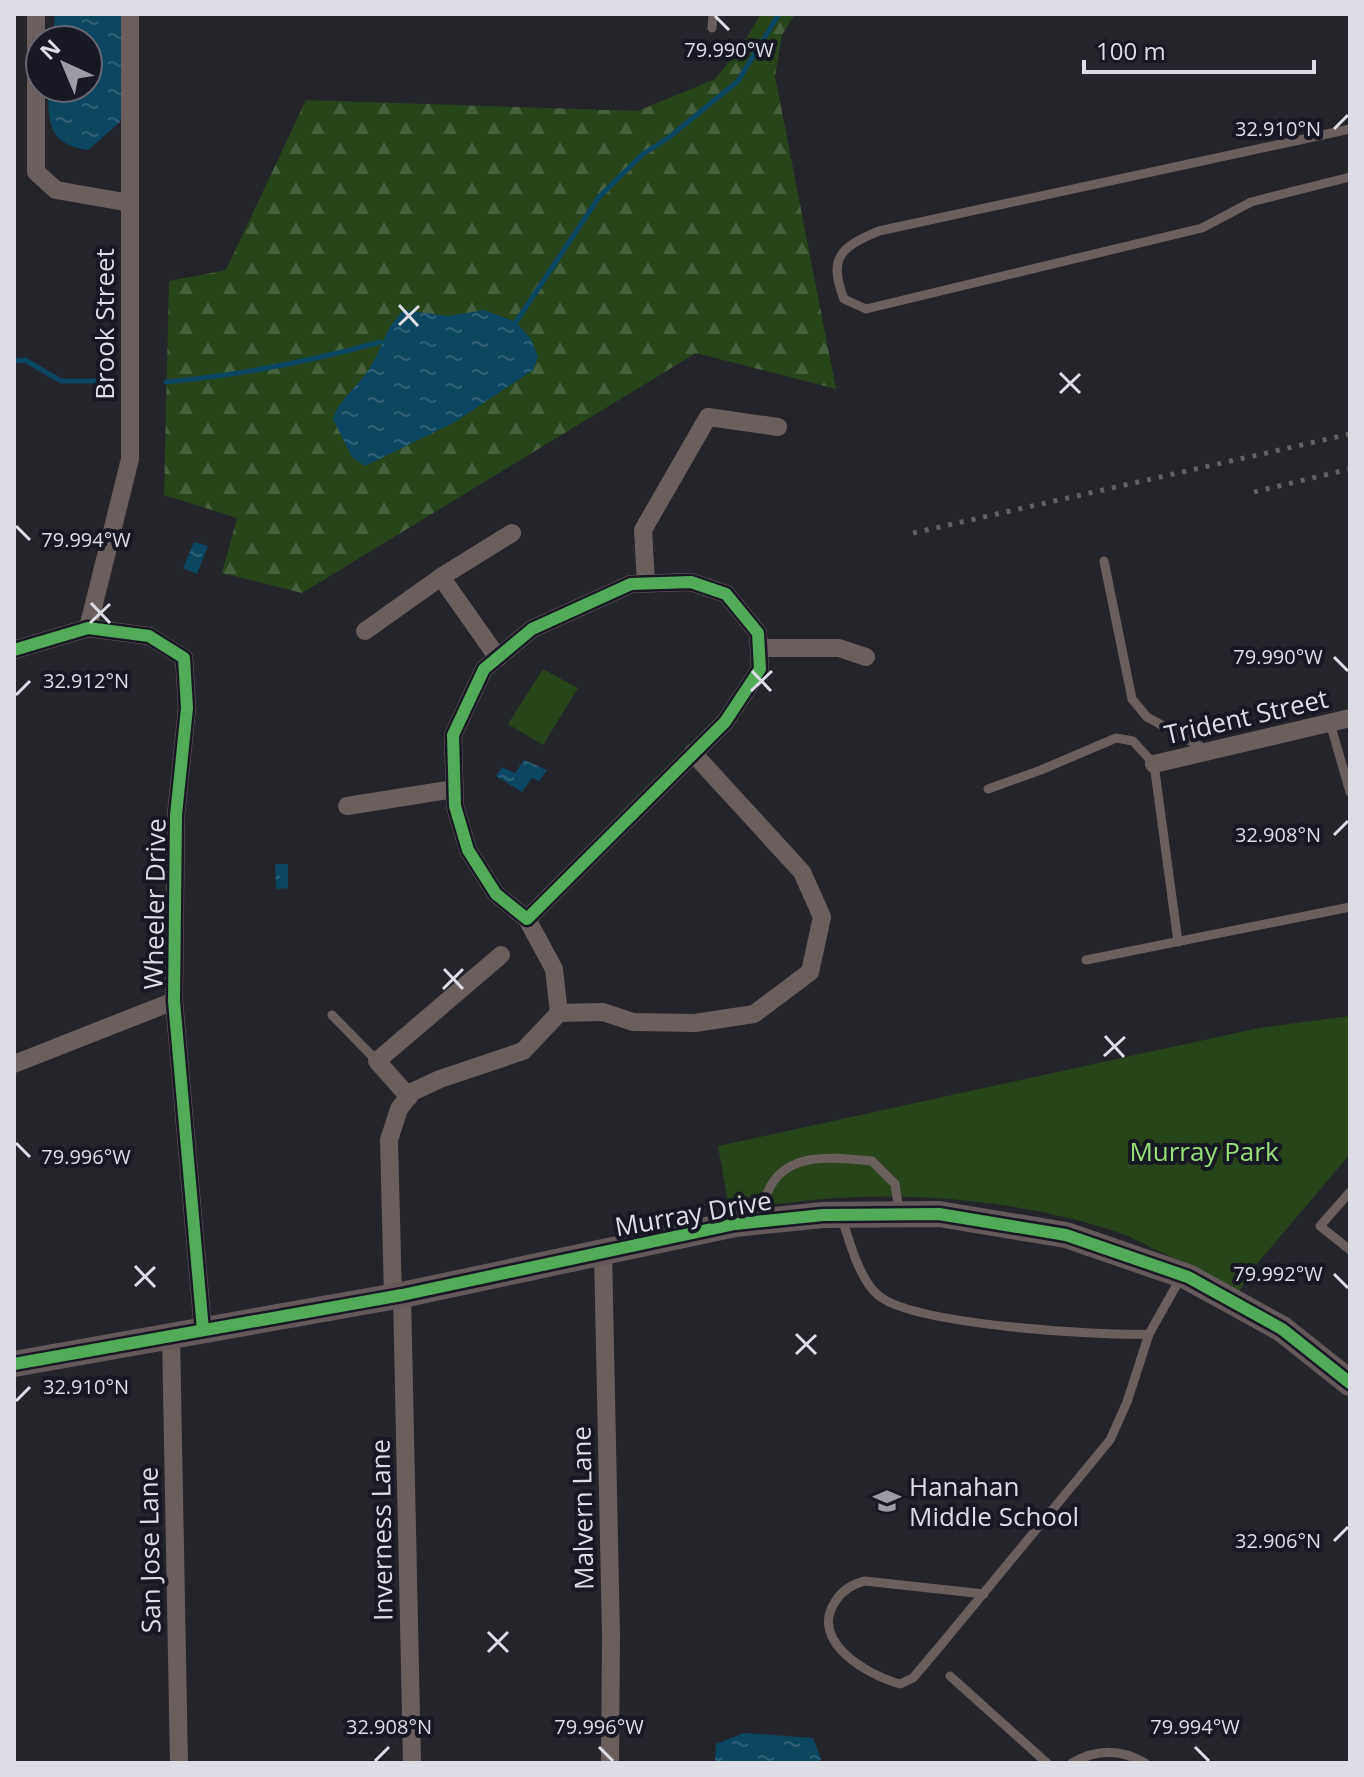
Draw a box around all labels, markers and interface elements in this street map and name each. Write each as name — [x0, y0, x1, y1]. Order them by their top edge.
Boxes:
north arrow — [24, 24, 104, 104]
scale bar — [1084, 24, 1314, 74]
text: N — [33, 32, 66, 66]
text: 100 m — [1096, 34, 1166, 67]
text: 79.990°W — [684, 36, 774, 63]
text: 32.910°N — [1235, 115, 1321, 142]
street label: Brook Street — [86, 248, 122, 400]
text: 79.994°W — [41, 526, 131, 553]
text: 79.990°W — [1233, 643, 1323, 670]
text: 32.912°N — [43, 667, 129, 694]
street label: Trident Street — [1161, 680, 1331, 752]
street label: Wheeler Drive — [135, 818, 173, 990]
text: 32.908°N — [1235, 821, 1321, 848]
park label: Murray Park — [1129, 1133, 1279, 1169]
text: 79.996°W — [41, 1143, 131, 1170]
street label: Murray Drive — [612, 1182, 774, 1244]
text: 79.992°W — [1233, 1260, 1323, 1287]
text: 32.910°N — [43, 1373, 129, 1400]
street label: Malvern Lane — [563, 1426, 601, 1590]
street label: Inverness Lane — [361, 1439, 401, 1621]
street label: San Jose Lane — [130, 1467, 168, 1633]
place label: Hanahan Middle School — [909, 1468, 1079, 1534]
school or university icon: Hanahan Middle School — [872, 1486, 902, 1516]
text: 32.906°N — [1235, 1527, 1321, 1554]
text: 32.908°N — [346, 1713, 432, 1740]
text: 79.996°W — [554, 1713, 644, 1740]
text: 79.994°W — [1150, 1713, 1240, 1740]

